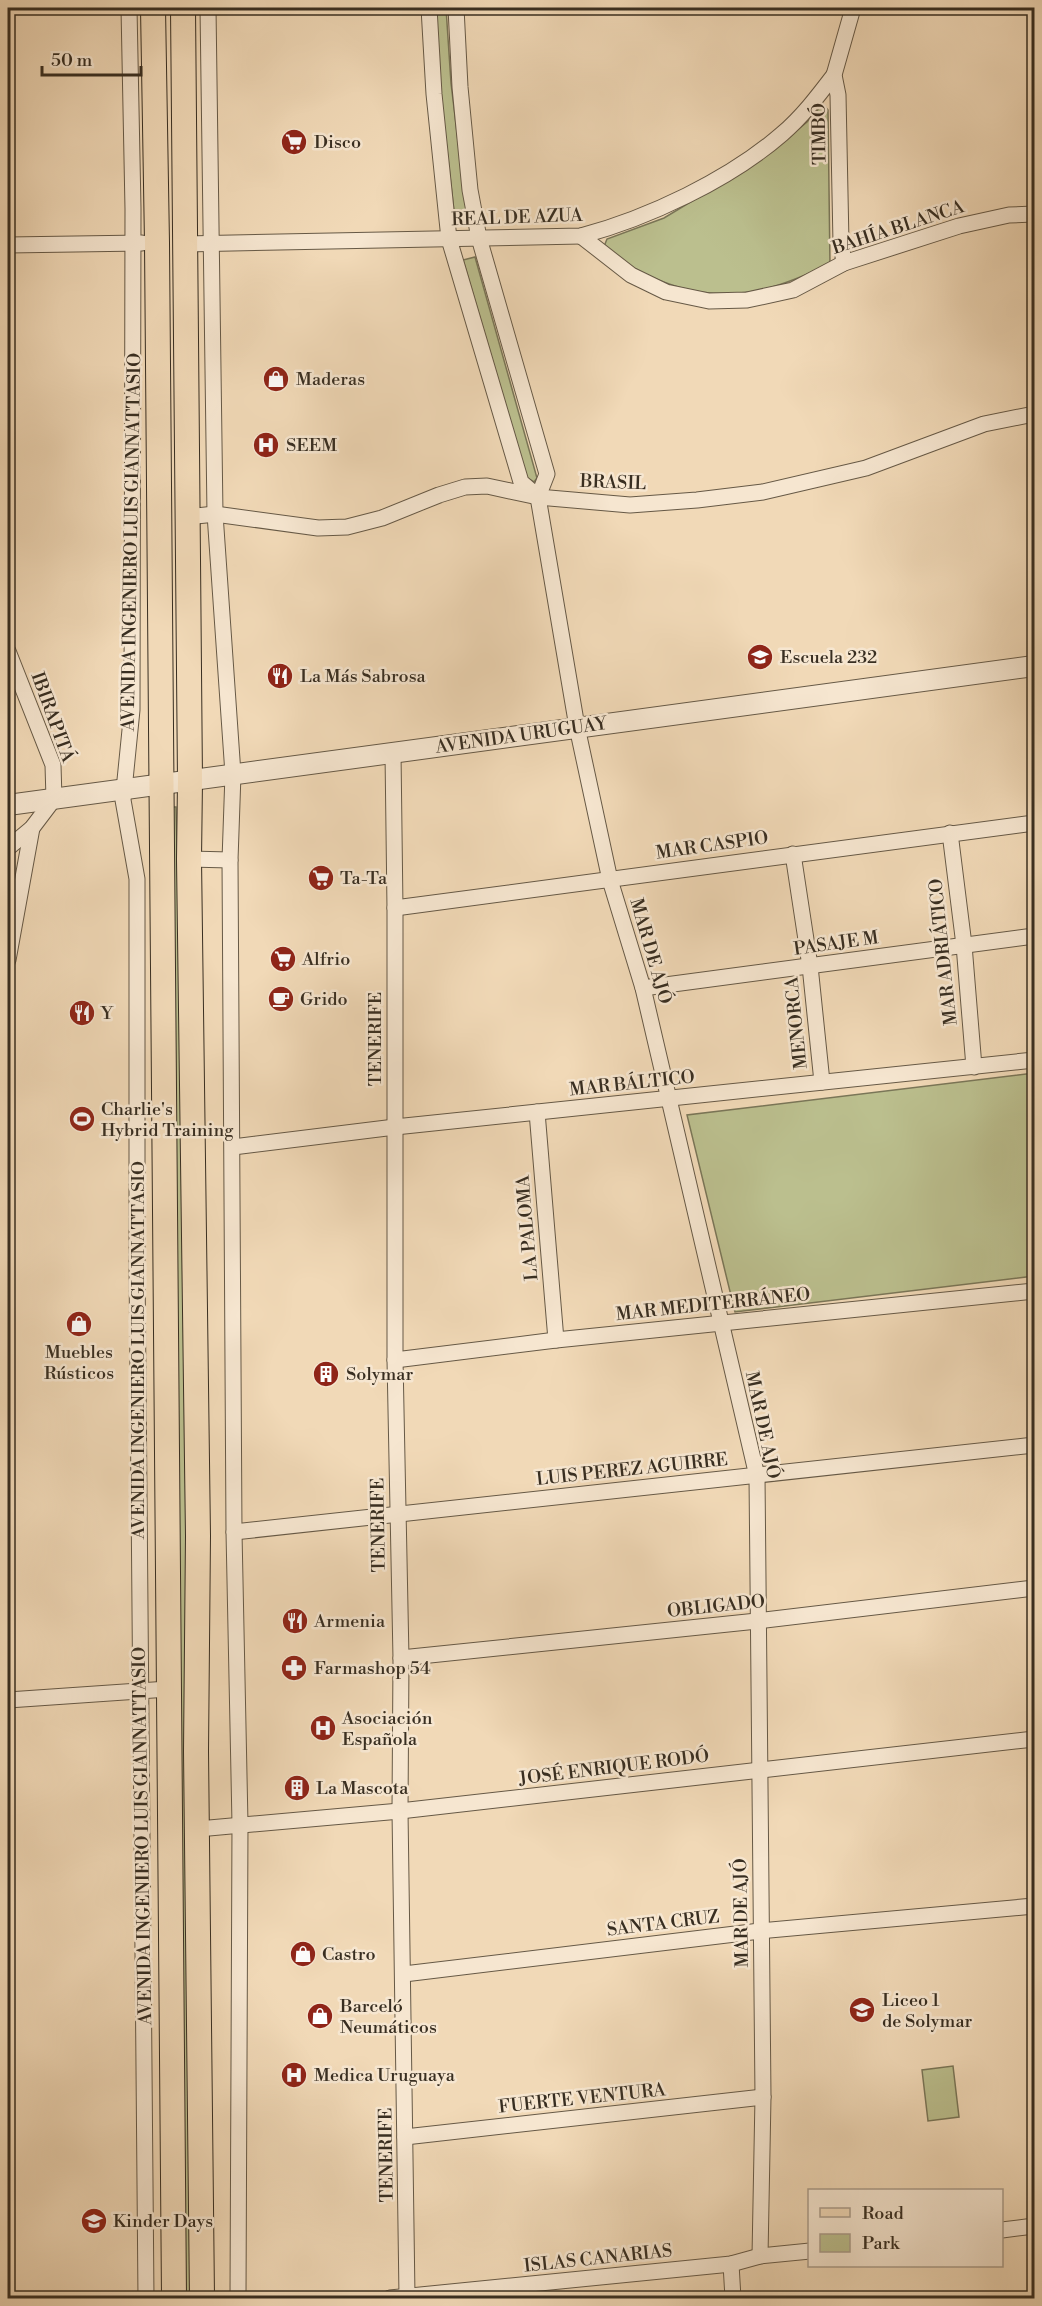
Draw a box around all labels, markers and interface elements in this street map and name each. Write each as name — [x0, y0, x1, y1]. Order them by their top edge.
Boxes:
scale bar — [42, 39, 141, 77]
text: 50 m — [51, 49, 93, 72]
street label: TIMBÓ — [807, 103, 832, 165]
supermarket icon: Disco — [279, 127, 309, 157]
place label: Disco — [314, 131, 361, 154]
street label: BAHÍA BLANCA — [828, 195, 968, 260]
street label: REAL DE AZUA — [451, 204, 584, 231]
street label: AVENIDA INGENIERO LUIS GIANNATTASIO — [117, 353, 146, 732]
shop icon: Maderas — [261, 364, 291, 394]
place label: Maderas — [296, 368, 365, 391]
hospital icon: SEEM — [251, 430, 281, 460]
place label: SEEM — [286, 434, 337, 457]
street label: BRASIL — [578, 470, 647, 495]
school or university icon: Escuela 232 — [745, 642, 775, 672]
place label: Escuela 232 — [780, 646, 877, 669]
restaurant icon: La Más Sabrosa — [265, 661, 295, 691]
place label: La Más Sabrosa — [300, 665, 427, 688]
street label: IBIRAPITÁ — [26, 669, 80, 766]
street label: AVENIDA URUGUAY — [433, 712, 610, 759]
street label: MAR CASPIO — [654, 826, 770, 865]
supermarket icon: Ta-Ta — [306, 863, 336, 893]
place label: Ta-Ta — [340, 867, 388, 890]
street label: MAR ADRIÁTICO — [924, 877, 963, 1027]
street label: MAR DE AJÓ — [624, 895, 677, 1007]
street label: PASAJE M — [792, 926, 880, 961]
supermarket icon: Alfrio — [268, 944, 298, 974]
place label: Alfrio — [301, 948, 350, 971]
street label: MENORCA — [780, 975, 813, 1070]
cafe icon: Grido — [266, 984, 296, 1014]
place label: Grido — [300, 988, 348, 1011]
street label: TENERIFE — [364, 992, 387, 1086]
restaurant icon: Y — [67, 998, 97, 1028]
place label: Y — [100, 1002, 114, 1025]
street label: MAR BÁLTICO — [568, 1065, 696, 1102]
place label: Charlie's Hybrid Training — [101, 1098, 234, 1142]
sports icon: Charlie's Hybrid Training — [67, 1104, 97, 1134]
street label: AVENIDA INGENIERO LUIS GIANNATTASIO — [127, 1161, 150, 1540]
street label: LA PALOMA — [511, 1174, 544, 1282]
street label: MAR MEDITERRÁNEO — [615, 1283, 811, 1326]
shop icon: Muebles Rústicos — [64, 1309, 94, 1339]
place label: Muebles Rústicos — [44, 1341, 114, 1385]
building icon: Solymar — [311, 1359, 341, 1389]
place label: Solymar — [346, 1363, 413, 1386]
street label: MAR DE AJÓ — [740, 1369, 785, 1481]
street label: LUIS PEREZ AGUIRRE — [535, 1448, 729, 1491]
street label: TENERIFE — [366, 1478, 391, 1572]
street label: OBLIGADO — [666, 1590, 766, 1623]
restaurant icon: Armenia — [280, 1606, 310, 1636]
place label: Armenia — [313, 1610, 386, 1633]
street label: AVENIDA INGENIERO LUIS GIANNATTASIO — [128, 1647, 157, 2026]
pharmacy icon: Farmashop 54 — [279, 1653, 309, 1683]
place label: Farmashop 54 — [314, 1657, 431, 1680]
place label: Asociación Española — [341, 1707, 433, 1751]
hospital icon: Asociación Española — [308, 1713, 338, 1743]
street label: JOSÉ ENRIQUE RODÓ — [517, 1744, 710, 1791]
building icon: La Mascota — [282, 1773, 312, 1803]
place label: La Mascota — [316, 1777, 409, 1800]
street label: MAR DE AJÓ — [729, 1858, 754, 1968]
street label: SANTA CRUZ — [606, 1905, 721, 1942]
shop icon: Castro — [288, 1939, 318, 1969]
place label: Castro — [322, 1943, 376, 1966]
place label: Liceo 1 de Solymar — [882, 1989, 972, 2033]
place label: Barceló Neumáticos — [339, 1995, 437, 2039]
school or university icon: Liceo 1 de Solymar — [847, 1995, 877, 2025]
shop icon: Barceló Neumáticos — [305, 2001, 335, 2031]
hospital icon: Medica Uruguaya — [279, 2060, 309, 2090]
place label: Medica Uruguaya — [314, 2064, 456, 2087]
street label: FUERTE VENTURA — [497, 2078, 667, 2119]
street label: TENERIFE — [374, 2108, 399, 2202]
legend — [808, 2189, 1003, 2267]
text: Road — [862, 2202, 905, 2225]
school or university icon: Kinder Days — [79, 2206, 109, 2236]
place label: Kinder Days — [113, 2210, 213, 2233]
text: Park — [862, 2232, 901, 2255]
street label: ISLAS CANARIAS — [523, 2239, 673, 2278]

